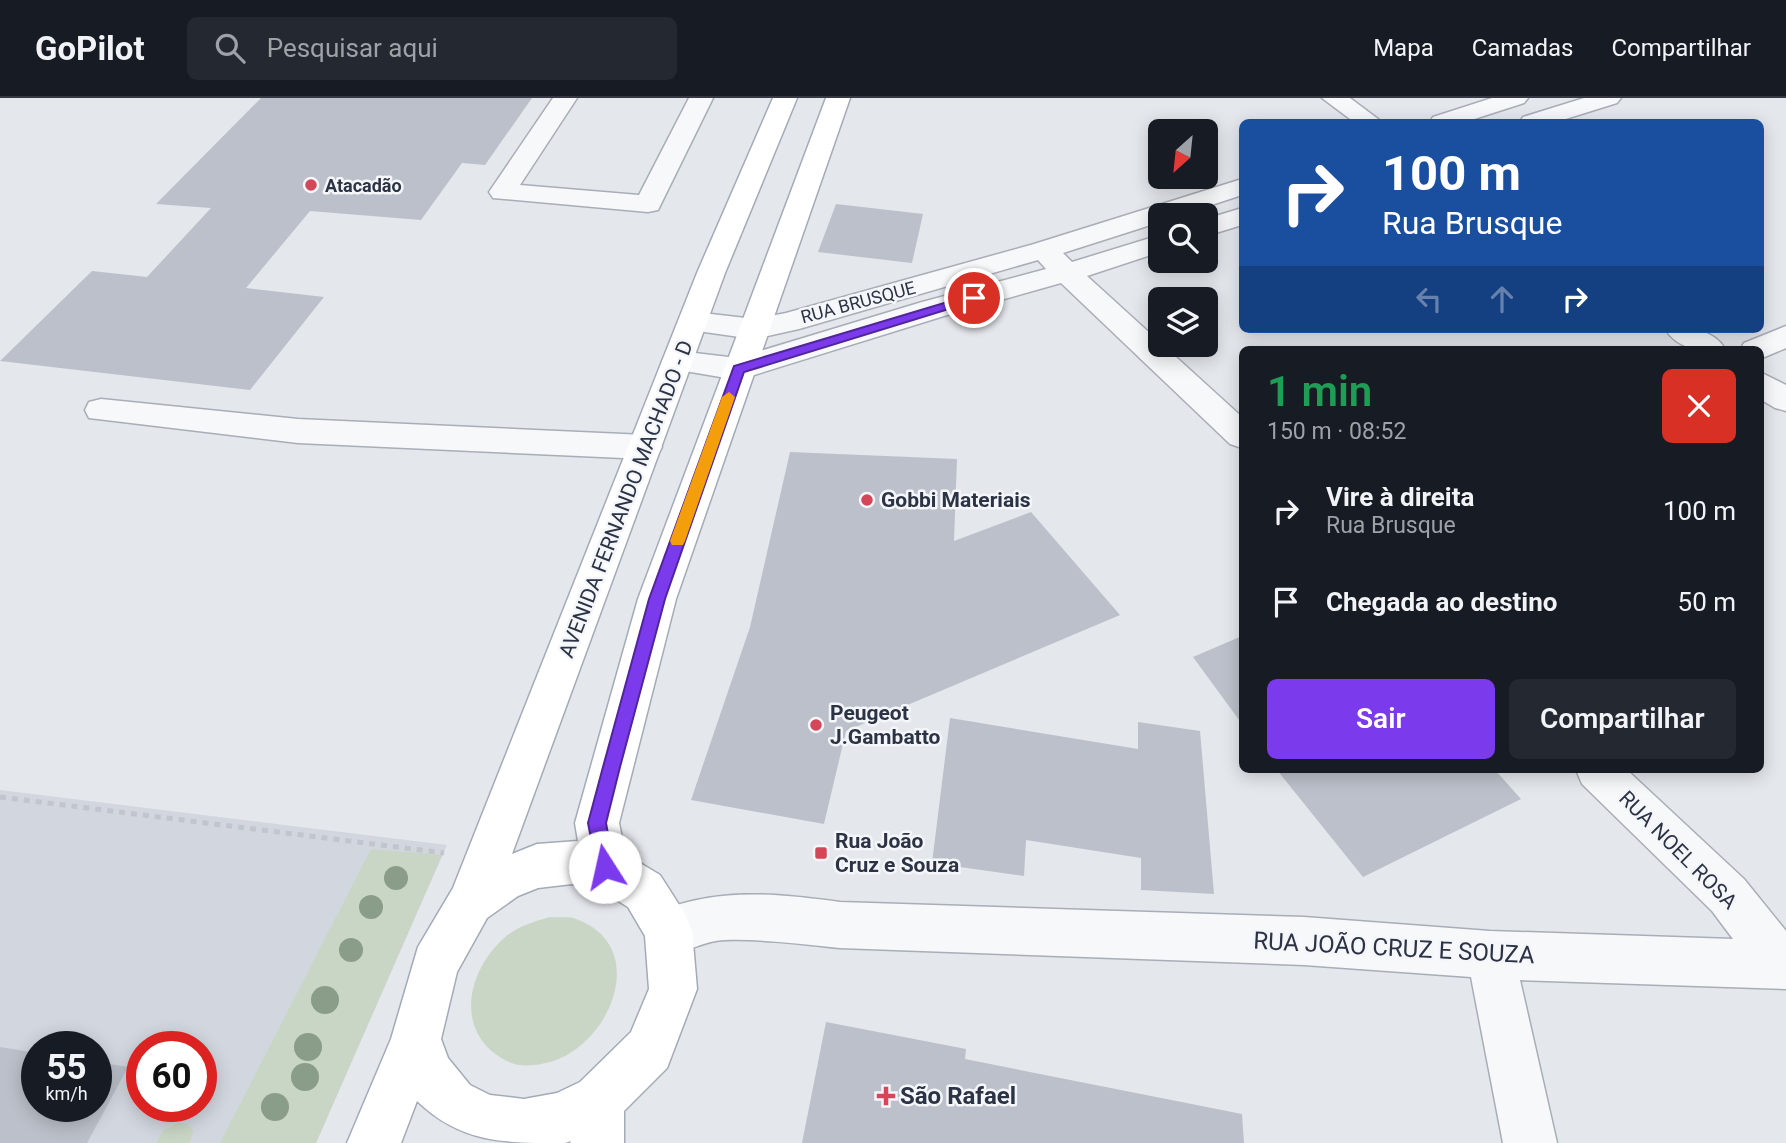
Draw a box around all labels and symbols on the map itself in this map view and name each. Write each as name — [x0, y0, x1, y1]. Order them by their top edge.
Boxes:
north arrow — [1148, 119, 1218, 189]
place label: Atacadão — [325, 175, 402, 196]
marker: Atacadão — [303, 177, 319, 193]
pin — [944, 268, 1004, 328]
street label: RUA BRUSQUE — [798, 277, 918, 327]
street label: AVENIDA FERNANDO MACHADO - D — [554, 337, 698, 661]
place label: Gobbi Materiais — [881, 488, 1031, 512]
marker: Gobbi Materiais — [859, 492, 875, 508]
place label: Peugeot J.Gambatto — [830, 701, 941, 749]
marker: Peugeot J.Gambatto — [808, 717, 824, 733]
street label: RUA NOEL ROSA — [1614, 786, 1742, 914]
place label: Rua João Cruz e Souza — [835, 829, 959, 877]
position arrow — [568, 830, 642, 904]
marker: Rua João Cruz e Souza — [813, 845, 829, 861]
street label: RUA JOÃO CRUZ E SOUZA — [1253, 927, 1536, 969]
speed limit sign: 60 — [126, 1031, 217, 1122]
place label: São Rafael — [900, 1082, 1016, 1110]
marker: São Rafael — [878, 1088, 894, 1104]

